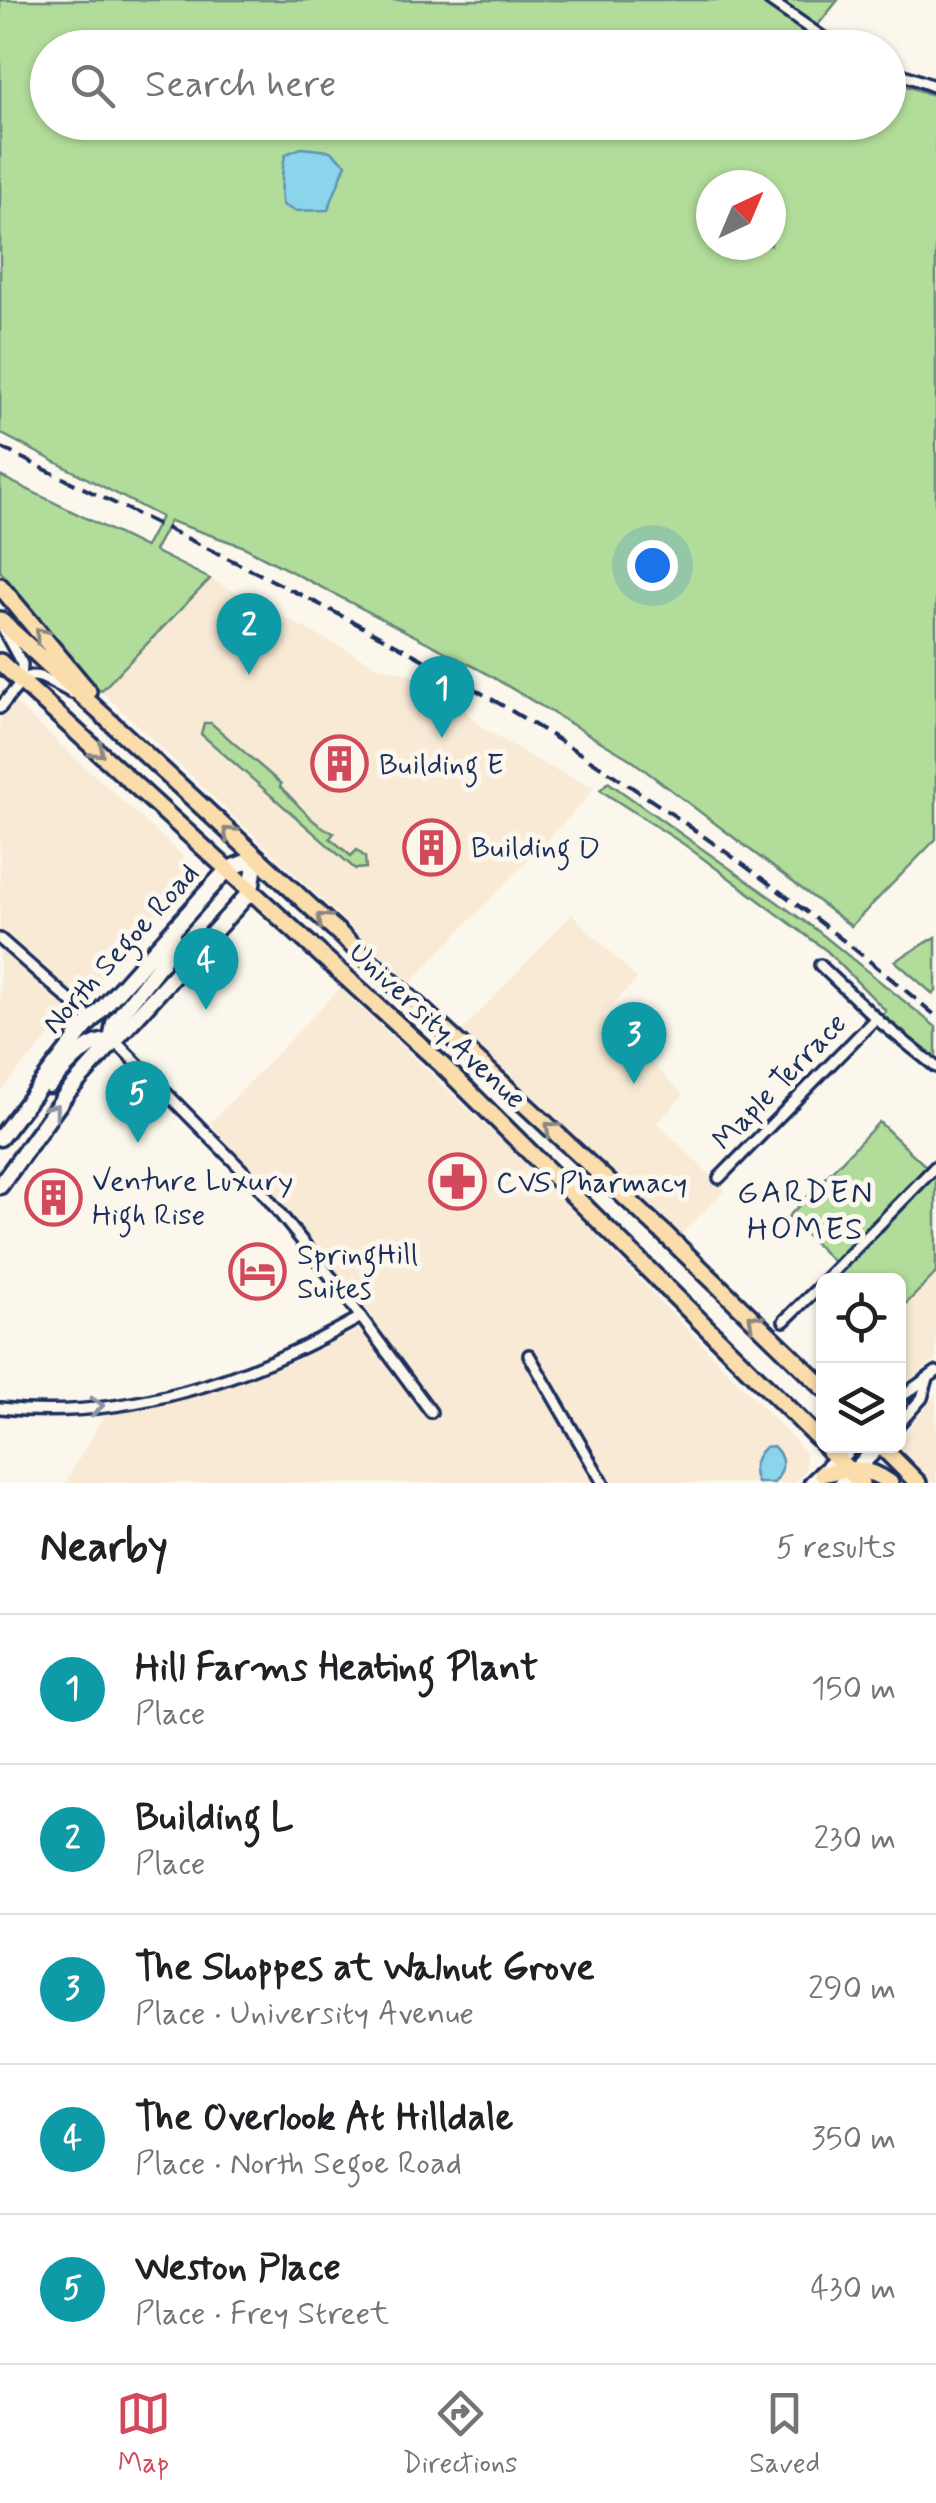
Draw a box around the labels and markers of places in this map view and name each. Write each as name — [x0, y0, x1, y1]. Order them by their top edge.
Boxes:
pin: 2 — [216, 592, 282, 675]
pin: 1 — [410, 656, 474, 738]
building icon: Building E — [310, 734, 370, 794]
place label: Building E — [379, 746, 504, 788]
building icon: Building D — [402, 817, 462, 877]
place label: Building D — [471, 829, 600, 871]
pin: 4 — [174, 928, 238, 1010]
pin: 3 — [602, 1002, 666, 1084]
pin: 5 — [106, 1060, 170, 1143]
pharmacy icon: CVS Pharmacy — [427, 1152, 487, 1212]
place label: Venture Luxury High Rise — [92, 1162, 293, 1238]
place label: CVS Pharmacy — [496, 1164, 687, 1203]
building icon: Venture Luxury High Rise — [23, 1167, 83, 1227]
place label: SpringHill Suites — [297, 1236, 418, 1309]
hotel icon: SpringHill Suites — [228, 1241, 288, 1301]

